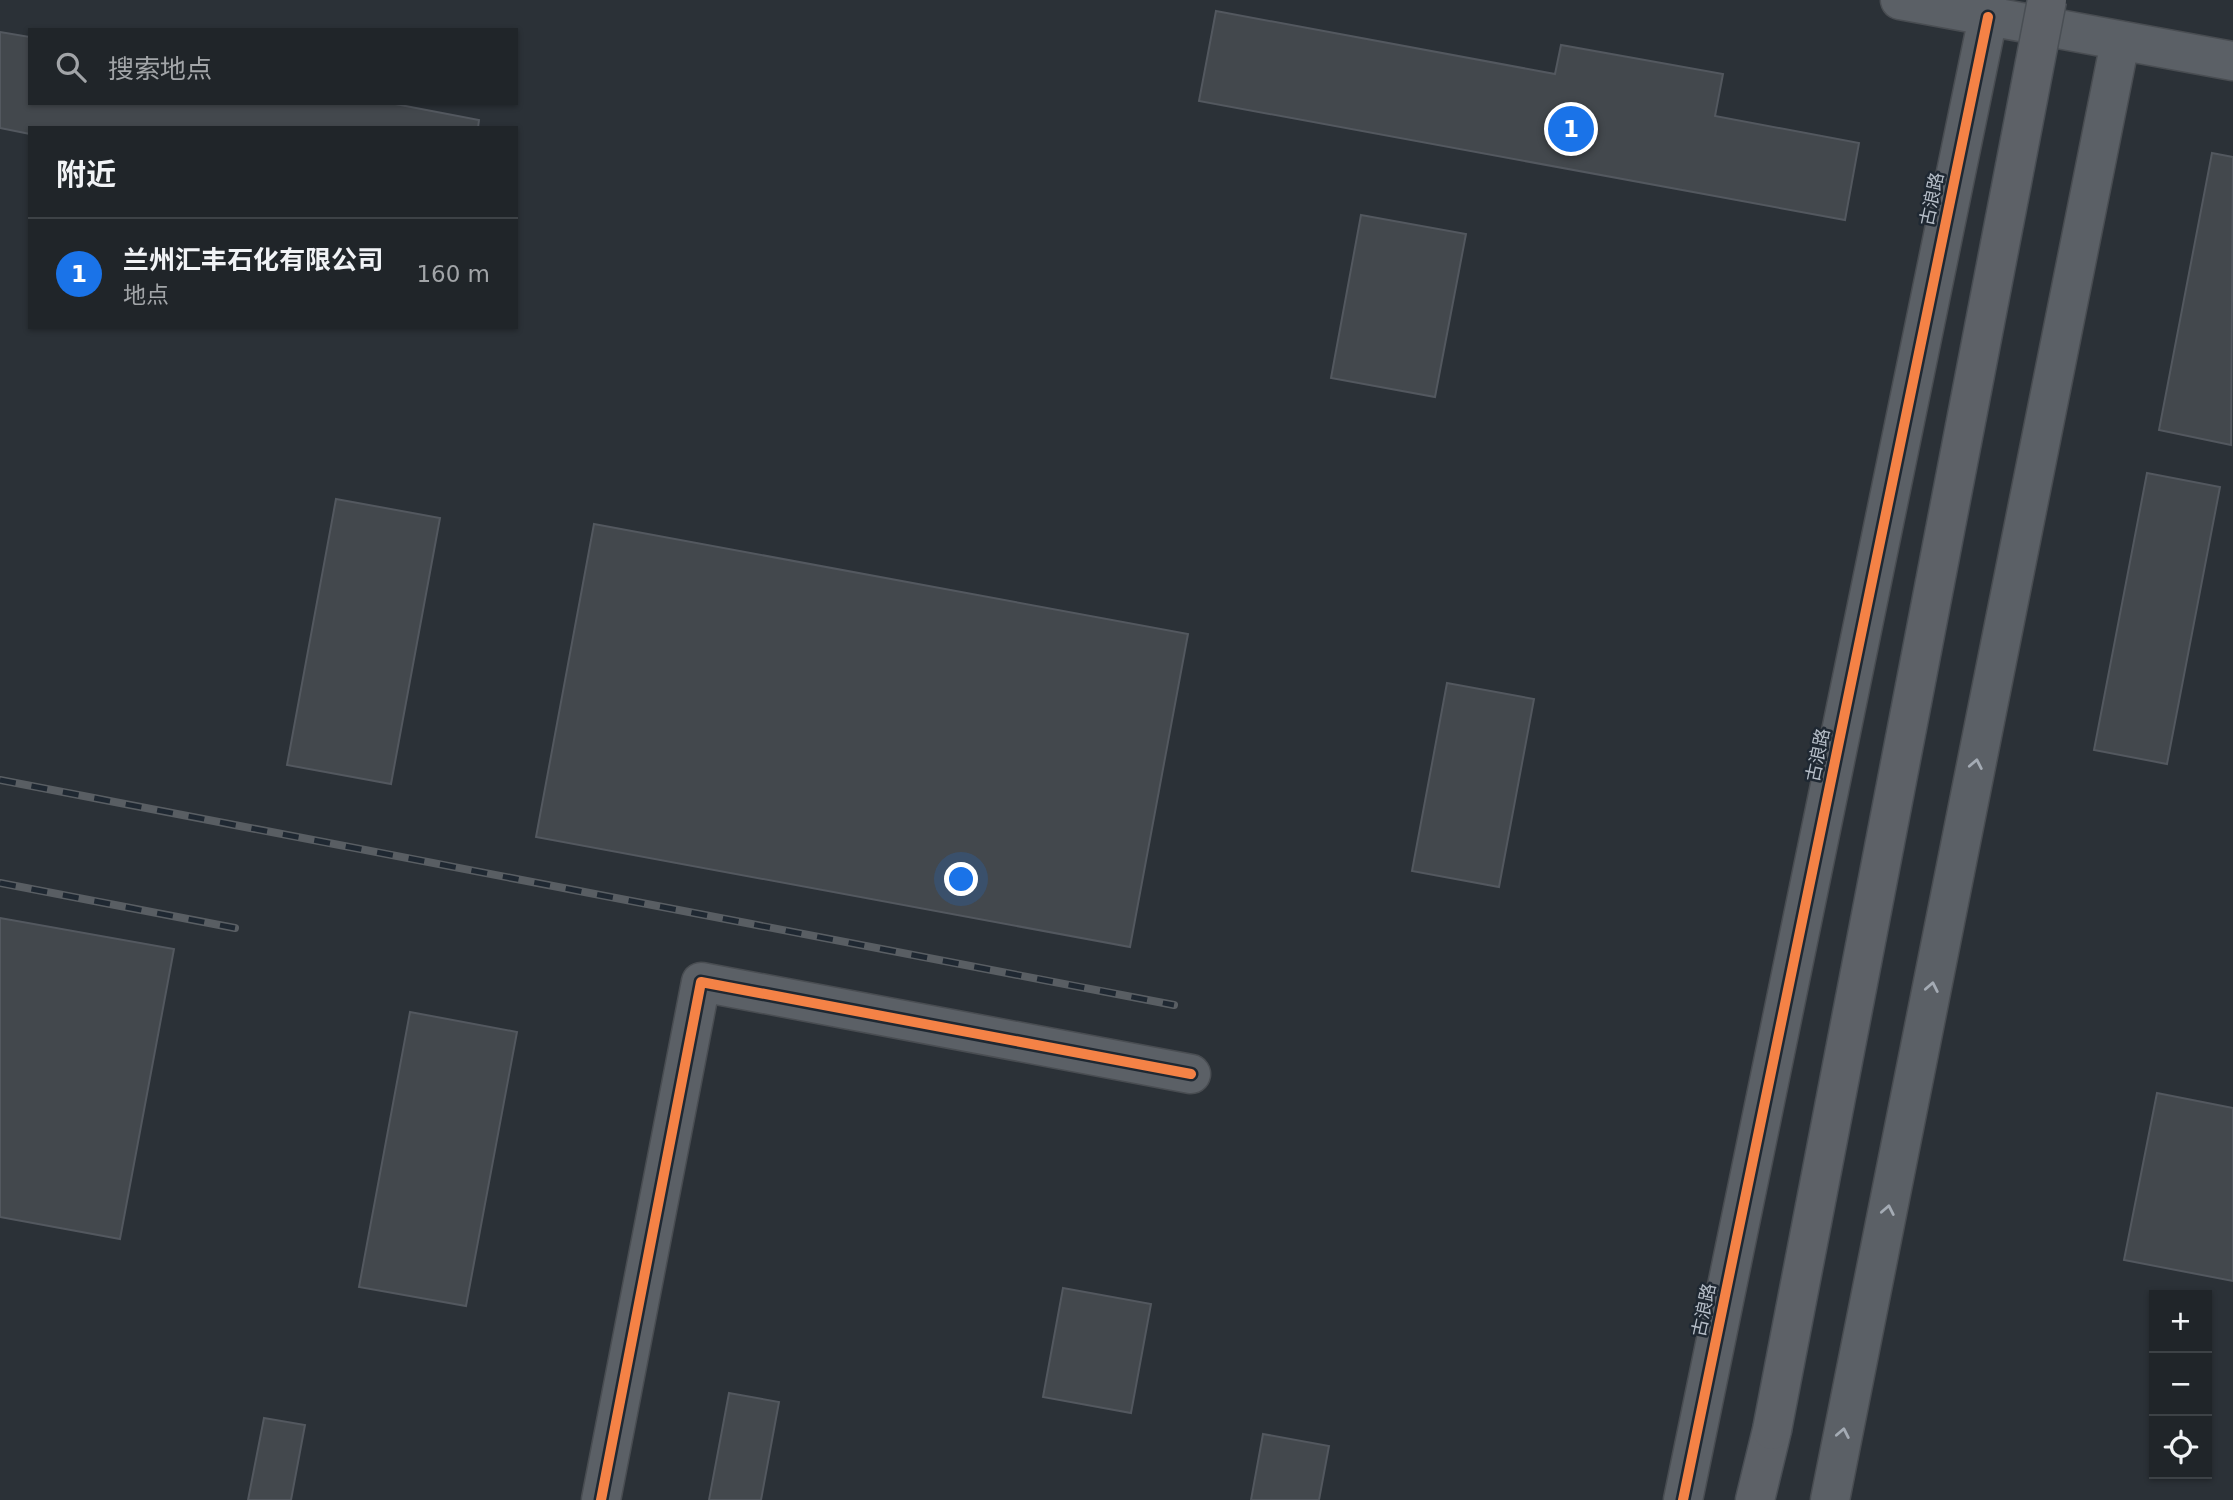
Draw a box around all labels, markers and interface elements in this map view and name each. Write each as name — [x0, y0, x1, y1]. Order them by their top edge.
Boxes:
search box — [28, 28, 518, 105]
icon: search — [52, 48, 90, 86]
text: 搜索地点 — [108, 54, 212, 84]
pin: 1 — [1548, 103, 1594, 155]
text: 附近 — [56, 157, 116, 192]
street label: 古浪路 — [1916, 170, 1947, 227]
text: 兰州汇丰石化有限公司 — [123, 245, 383, 275]
text: 1 — [71, 261, 87, 287]
text: 160 m — [416, 261, 490, 287]
text: 地点 — [123, 282, 169, 308]
street label: 古浪路 — [1802, 726, 1833, 783]
one-way arrow — [1968, 758, 1983, 770]
your location — [944, 862, 978, 896]
one-way arrow — [1924, 981, 1939, 993]
one-way arrow — [1879, 1204, 1894, 1216]
street label: 古浪路 — [1688, 1281, 1719, 1338]
map controls — [2149, 1290, 2212, 1479]
button: + — [2149, 1290, 2212, 1353]
button: − — [2149, 1353, 2212, 1416]
button: locate — [2149, 1416, 2212, 1479]
one-way arrow — [1835, 1427, 1850, 1439]

